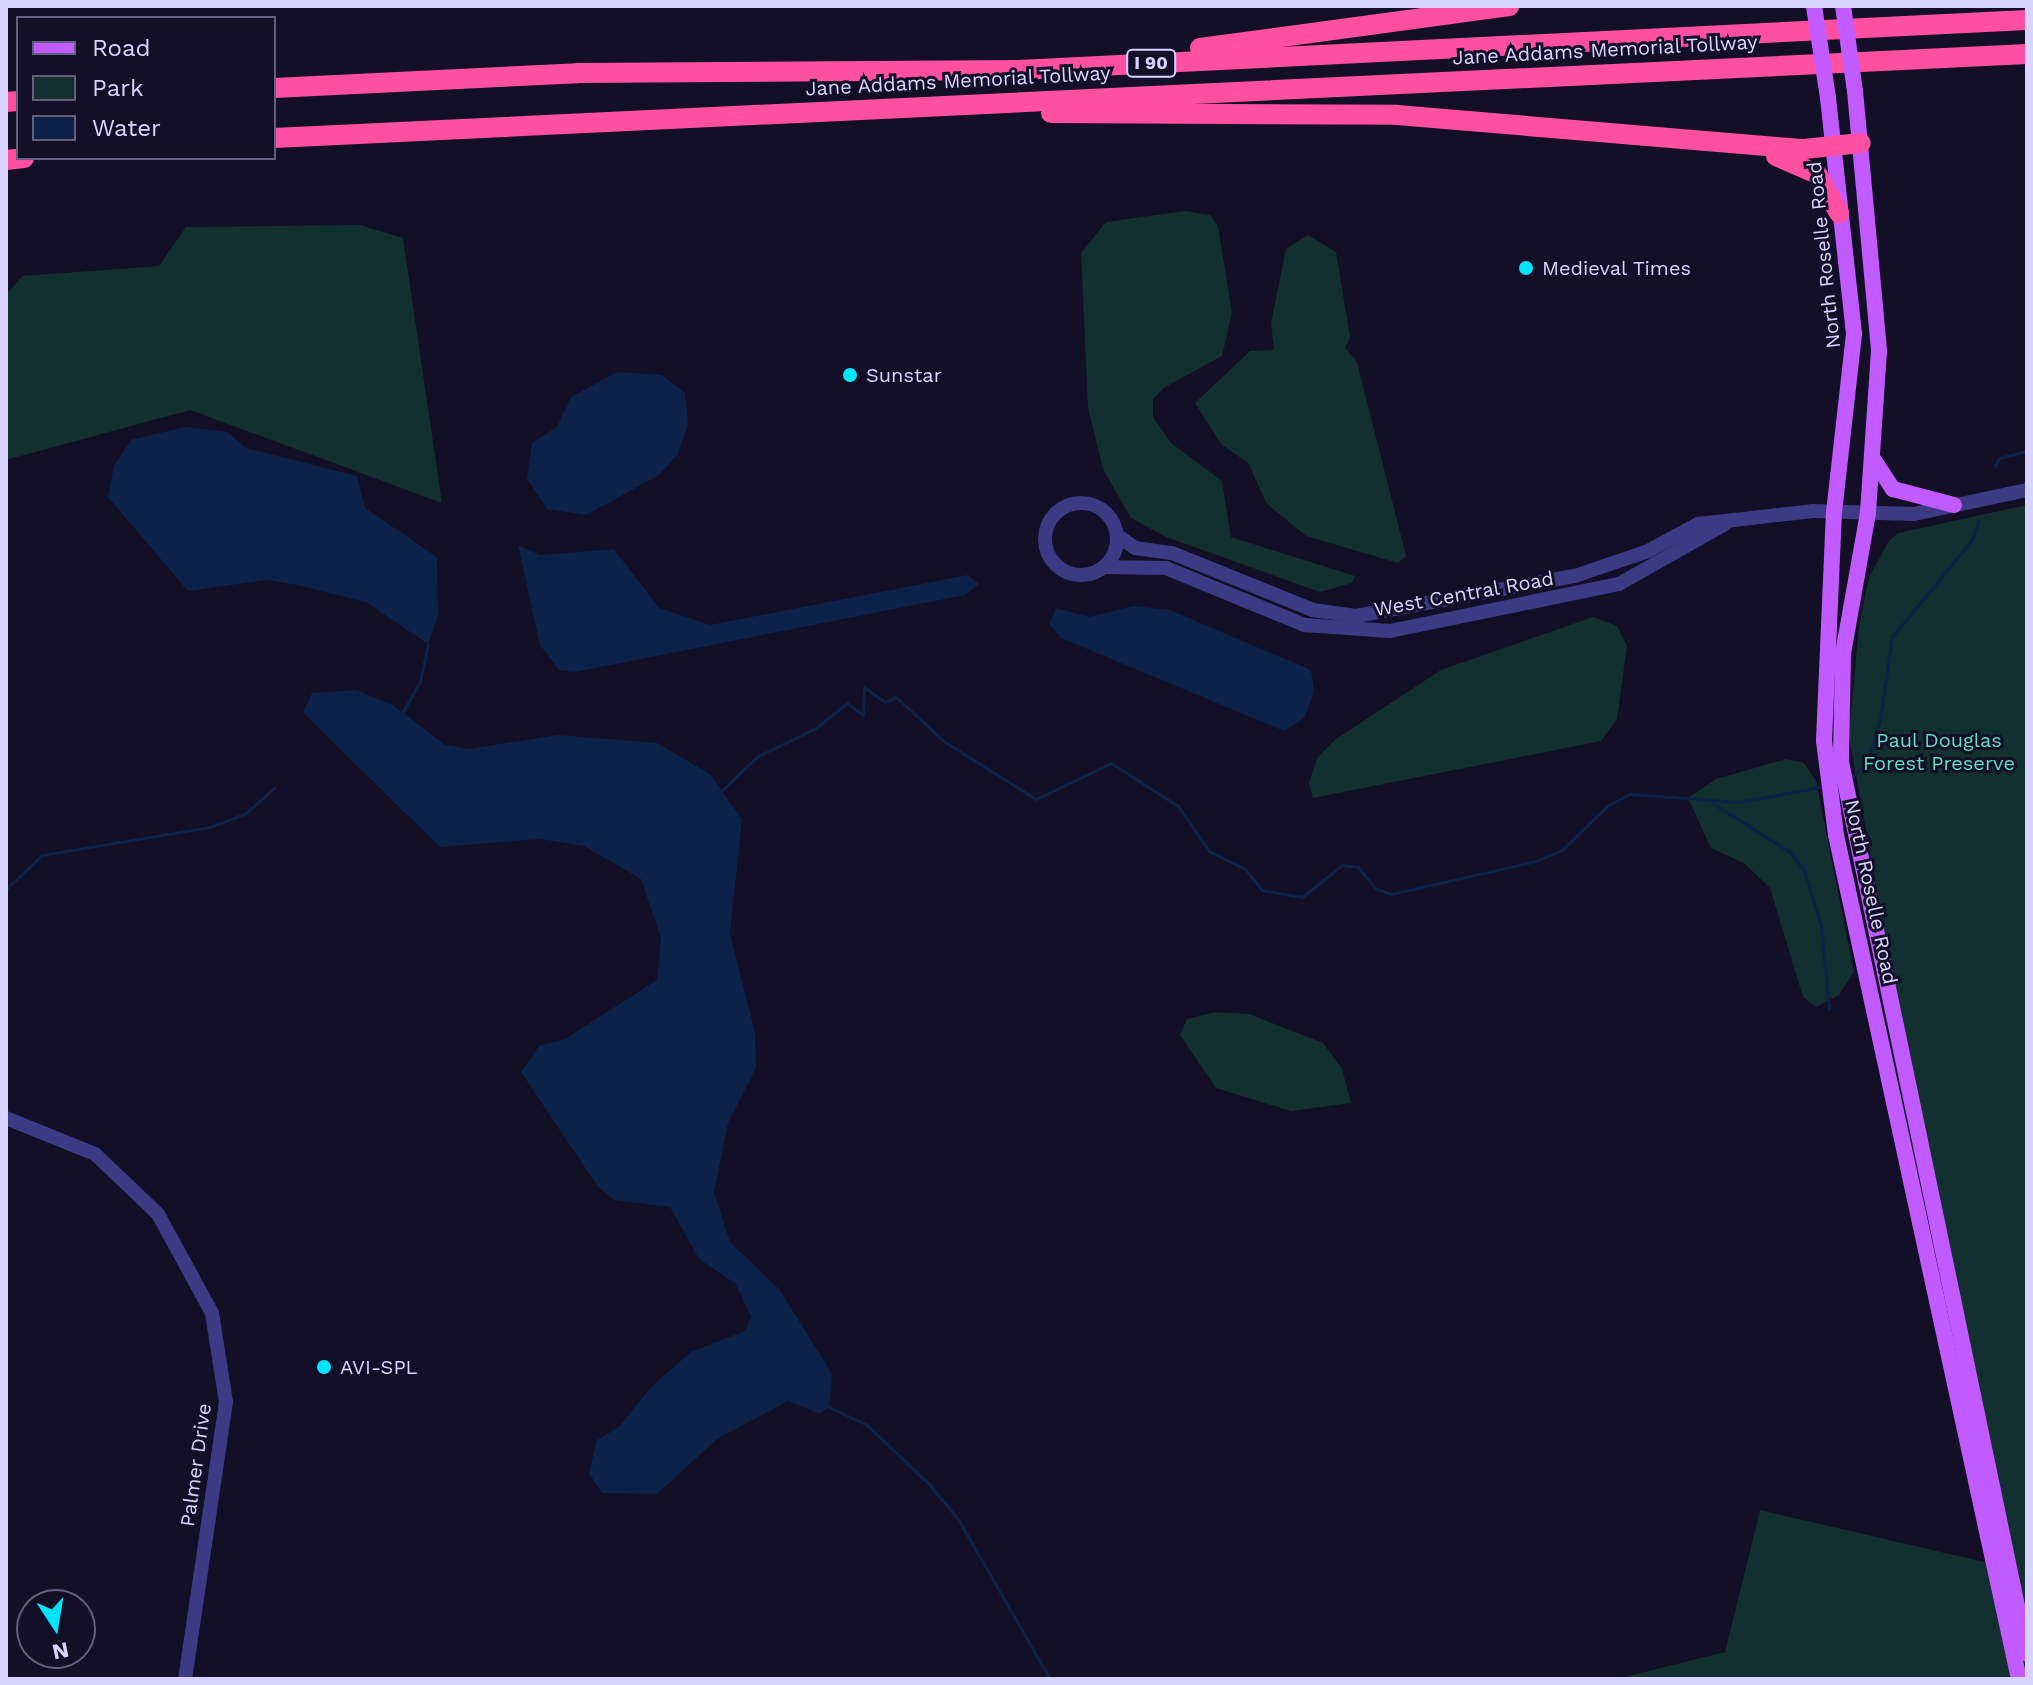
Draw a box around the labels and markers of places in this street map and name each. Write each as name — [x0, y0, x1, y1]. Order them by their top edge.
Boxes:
place label: Medieval Times — [1542, 256, 1692, 280]
marker: Medieval Times — [1517, 259, 1535, 277]
place label: Sunstar — [866, 363, 942, 387]
marker: Sunstar — [841, 366, 859, 384]
place label: AVI-SPL — [340, 1355, 418, 1379]
marker: AVI-SPL — [315, 1358, 333, 1376]

